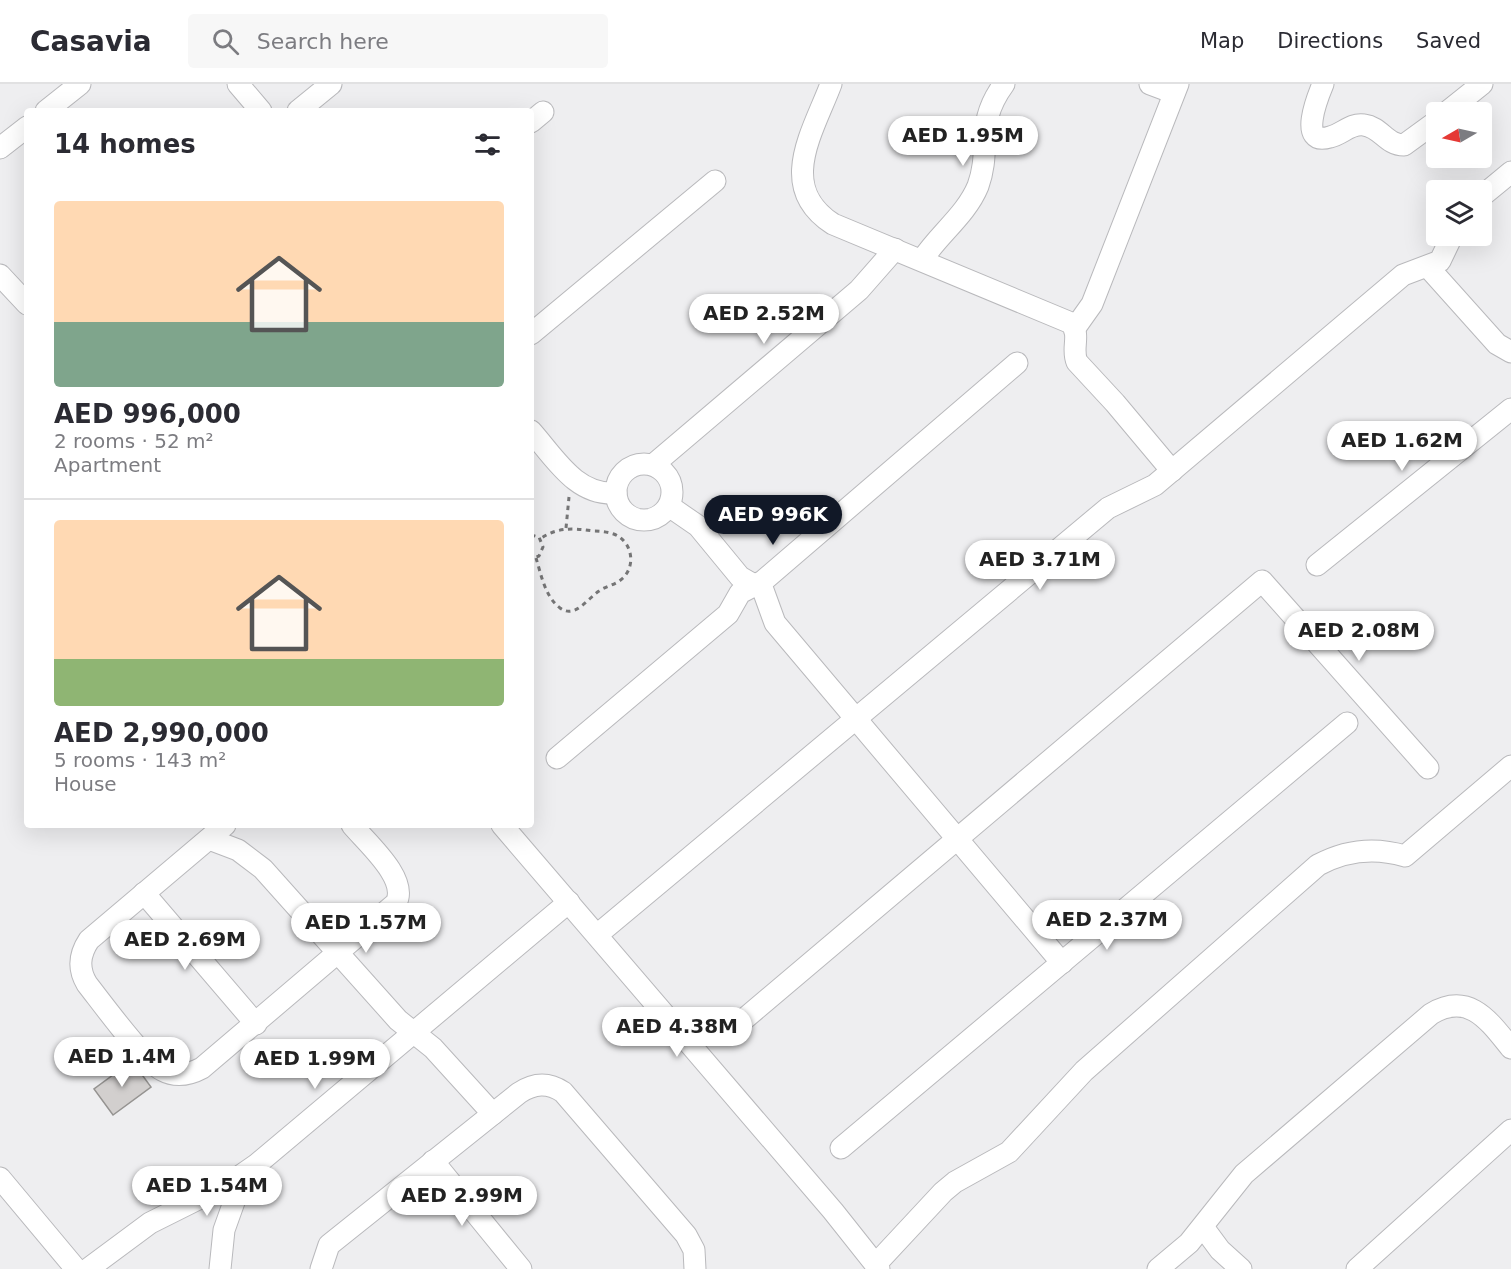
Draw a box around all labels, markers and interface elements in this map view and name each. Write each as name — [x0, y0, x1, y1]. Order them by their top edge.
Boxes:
search box — [188, 14, 608, 68]
text: Casavia — [30, 25, 152, 58]
icon: search — [209, 25, 242, 58]
text: Search here — [257, 29, 389, 54]
text: Map — [1200, 29, 1244, 53]
text: Directions — [1277, 29, 1383, 53]
text: Saved — [1416, 29, 1481, 53]
north arrow — [1426, 102, 1492, 168]
map controls — [1426, 102, 1492, 246]
pin: AED 1.95M — [894, 116, 1032, 167]
text: AED 1.95M — [902, 123, 1024, 147]
icon: filters — [471, 128, 504, 161]
text: 14 homes — [54, 129, 196, 159]
button: layers — [1426, 180, 1492, 246]
icon: home — [225, 240, 333, 348]
pin: AED 2.52M — [695, 294, 833, 345]
text: AED 2.52M — [703, 301, 825, 325]
text: AED 996,000 — [54, 399, 241, 429]
pin: AED 1.62M — [1333, 421, 1471, 472]
text: AED 1.62M — [1341, 428, 1463, 452]
text: 2 rooms · 52 m² — [54, 429, 214, 453]
text: Apartment — [54, 453, 161, 477]
pin: AED 996K — [711, 495, 835, 546]
text: AED 996K — [718, 502, 828, 526]
pin: AED 3.71M — [971, 540, 1109, 591]
text: AED 3.71M — [979, 547, 1101, 571]
icon: home — [225, 559, 333, 667]
pin: AED 2.08M — [1290, 611, 1428, 662]
text: AED 2.08M — [1298, 618, 1420, 642]
text: AED 2,990,000 — [54, 718, 269, 748]
text: 5 rooms · 143 m² — [54, 748, 226, 772]
text: House — [54, 772, 117, 796]
pin: AED 2.37M — [1038, 900, 1176, 951]
pin: AED 1.57M — [297, 903, 435, 954]
text: AED 2.37M — [1046, 907, 1168, 931]
text: AED 1.57M — [305, 910, 427, 934]
pin: AED 2.69M — [116, 920, 254, 971]
text: AED 2.69M — [124, 927, 246, 951]
pin: AED 4.38M — [608, 1007, 746, 1058]
text: AED 4.38M — [616, 1014, 738, 1038]
pin: AED 1.4M — [60, 1037, 184, 1088]
pin: AED 1.99M — [246, 1039, 384, 1090]
text: AED 1.4M — [68, 1044, 176, 1068]
text: AED 1.99M — [254, 1046, 376, 1070]
pin: AED 1.54M — [138, 1166, 276, 1217]
text: AED 1.54M — [146, 1173, 268, 1197]
pin: AED 2.99M — [393, 1176, 531, 1227]
text: AED 2.99M — [401, 1183, 523, 1207]

